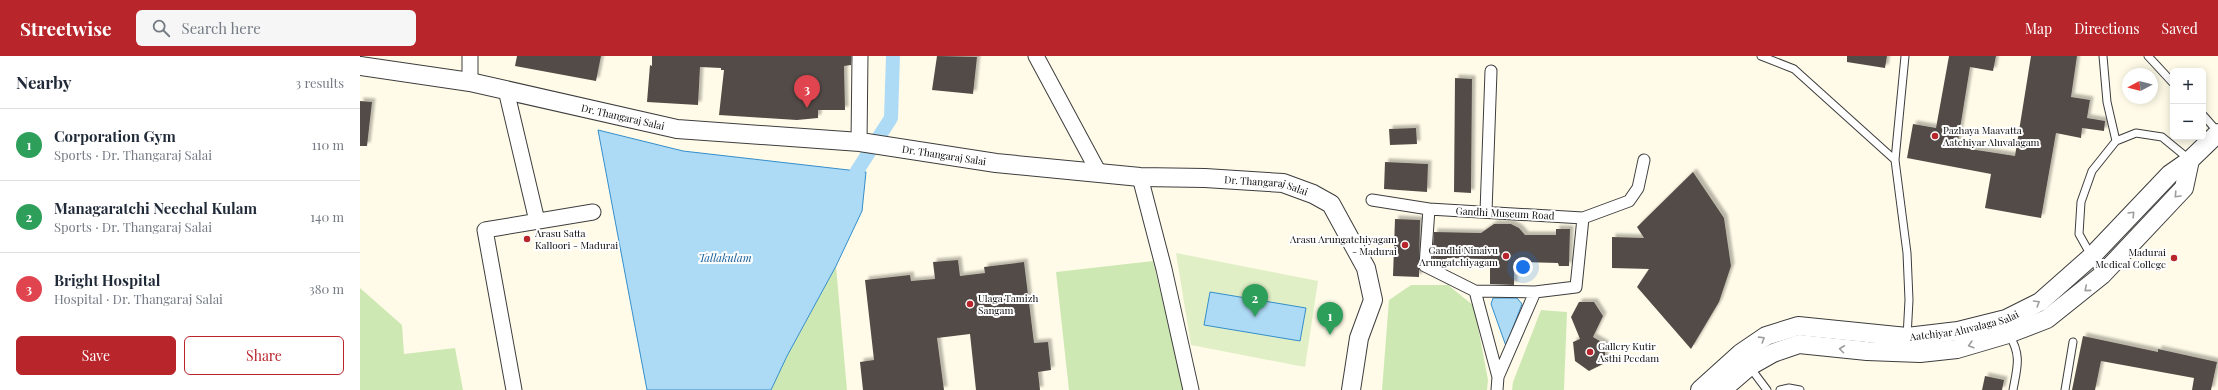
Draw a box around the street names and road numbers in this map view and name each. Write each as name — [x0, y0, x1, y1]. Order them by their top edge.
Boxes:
street label: Dr. Thangaraj Salai — [580, 100, 666, 133]
street label: Dr. Thangaraj Salai — [901, 142, 987, 168]
street label: Dr. Thangaraj Salai — [1224, 172, 1310, 199]
street label: Gandhi Museum Road — [1455, 203, 1555, 223]
street label: Aatchiyar Aluvalaga Salai — [1908, 307, 2021, 344]

